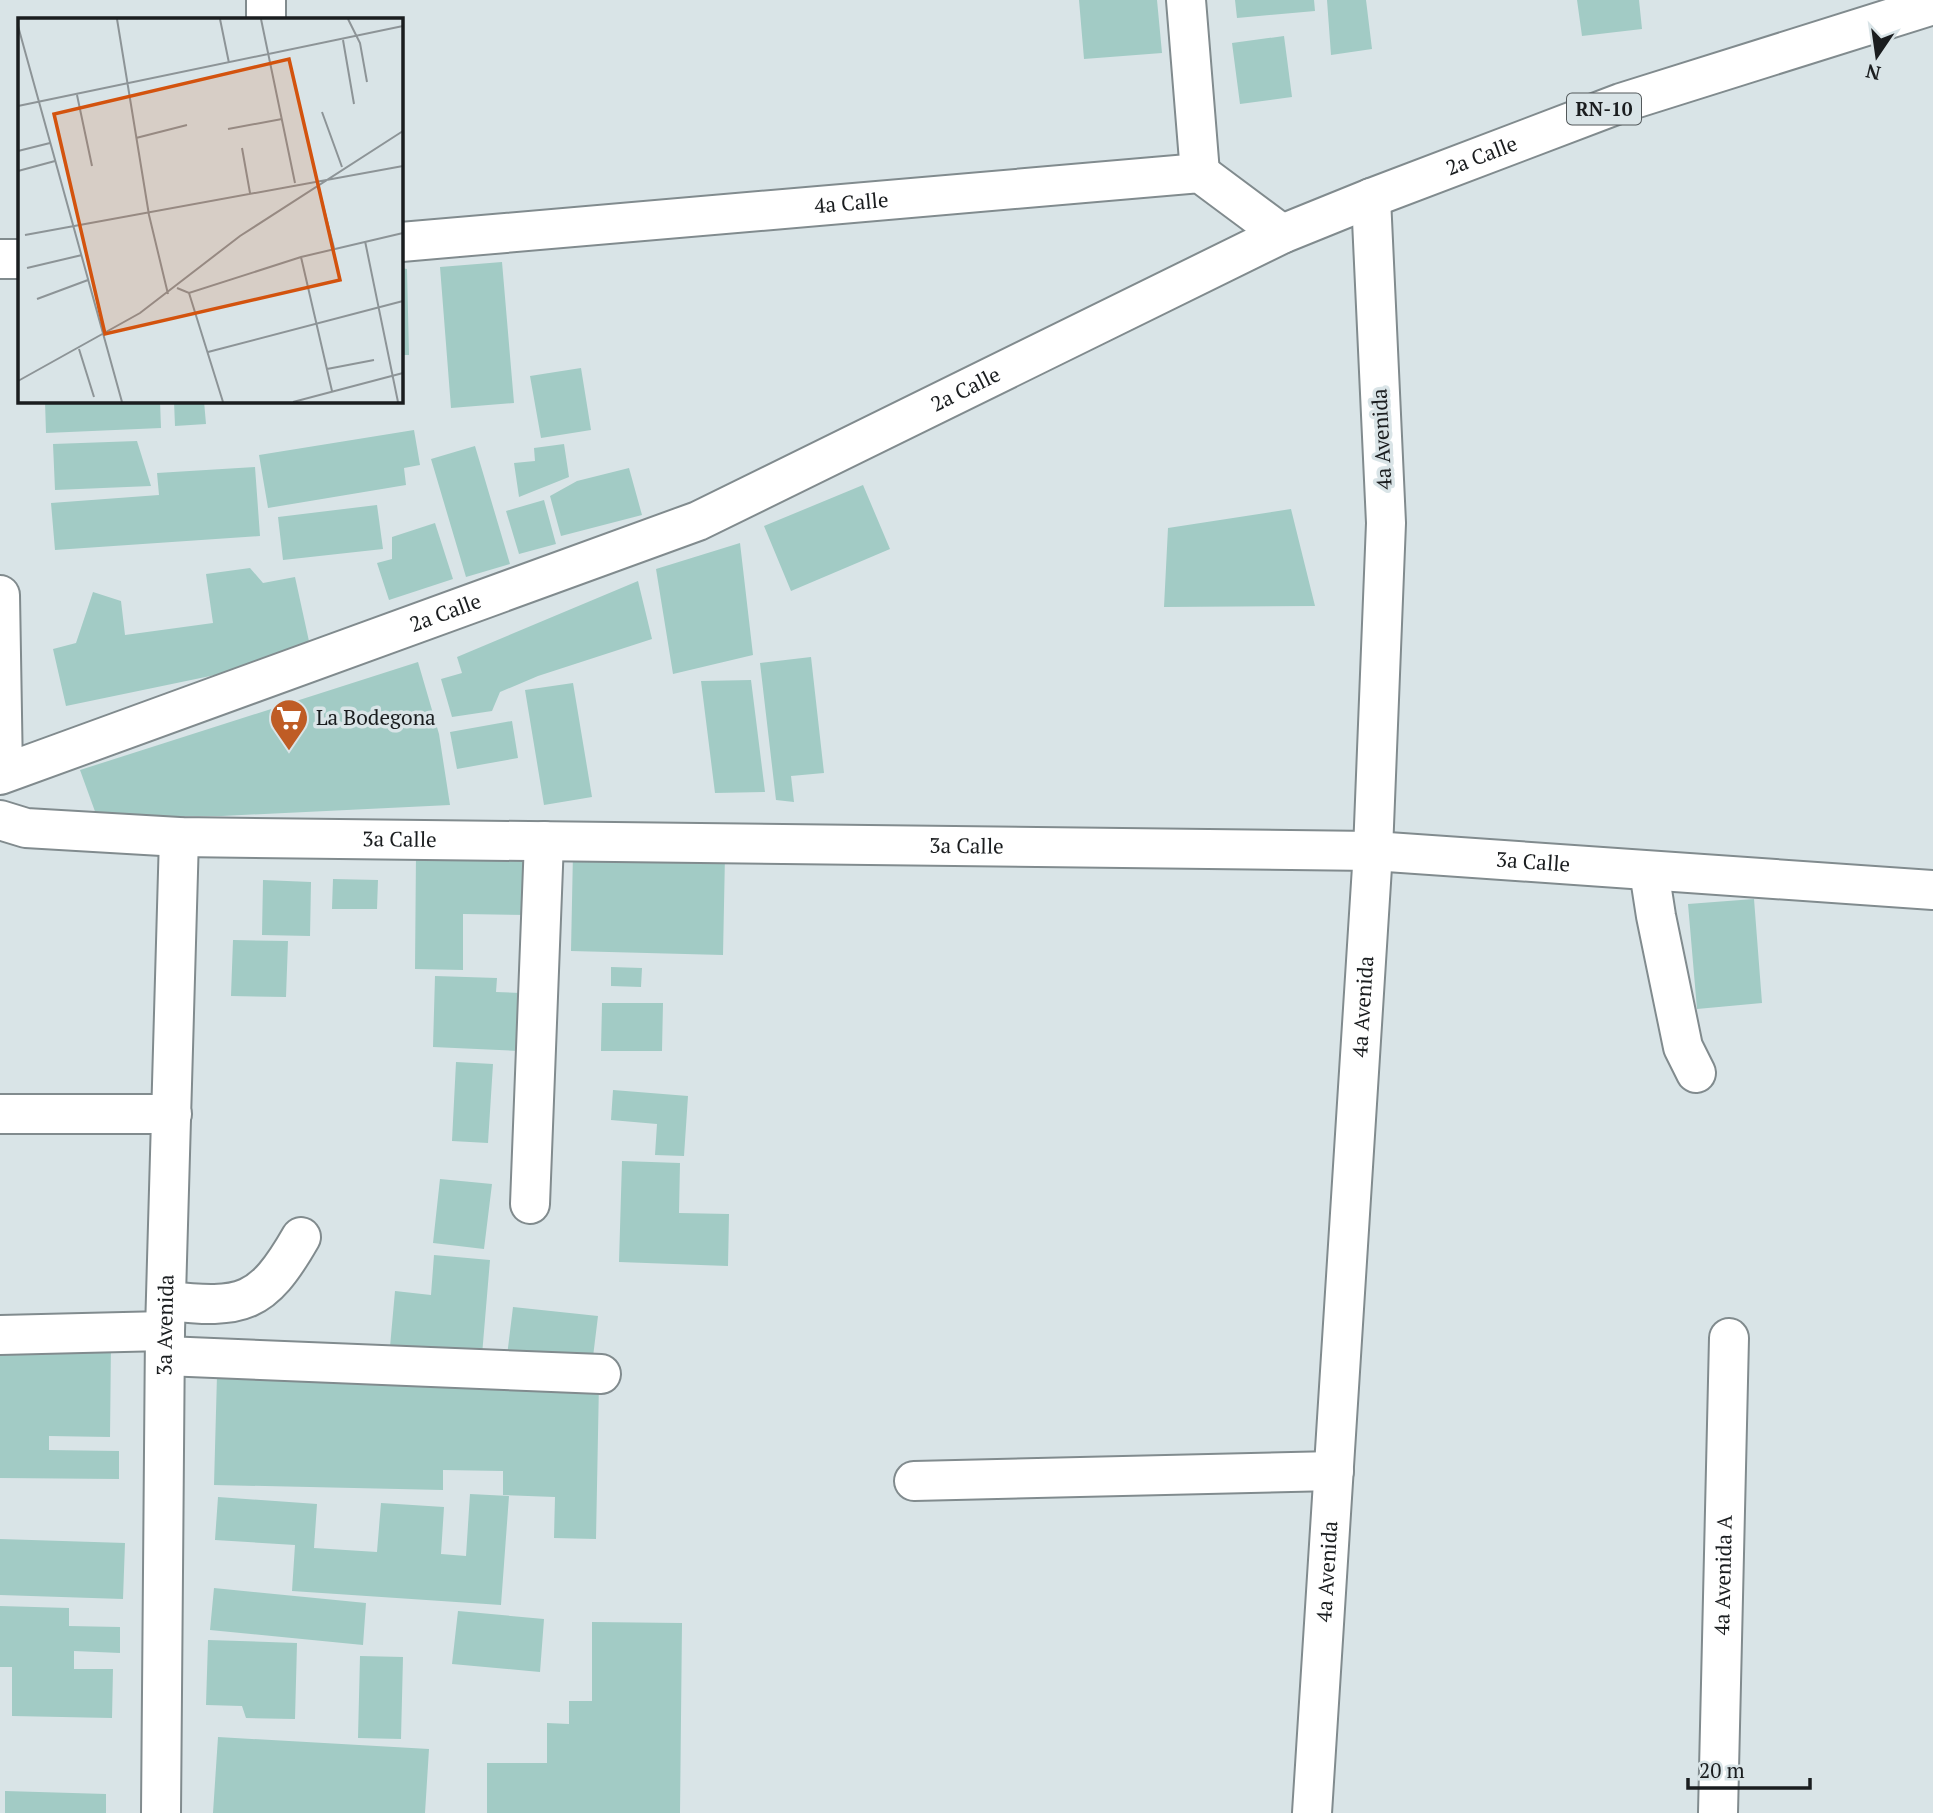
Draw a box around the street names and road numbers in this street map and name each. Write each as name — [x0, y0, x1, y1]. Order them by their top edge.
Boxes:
road number: RN-10 — [1567, 94, 1641, 124]
street label: 2a Calle — [1442, 129, 1521, 181]
street label: 4a Calle — [813, 185, 889, 219]
street label: 2a Calle — [926, 360, 1005, 418]
street label: 4a Avenida — [1364, 387, 1398, 490]
street label: 2a Calle — [405, 586, 485, 638]
street label: 3a Calle — [362, 824, 437, 853]
street label: 3a Calle — [929, 831, 1004, 860]
street label: 3a Calle — [1495, 845, 1571, 878]
street label: 4a Avenida — [1345, 955, 1379, 1058]
street label: 3a Avenida — [150, 1274, 180, 1376]
street label: 4a Avenida A — [1707, 1514, 1738, 1636]
street label: 4a Avenida — [1309, 1520, 1344, 1623]

